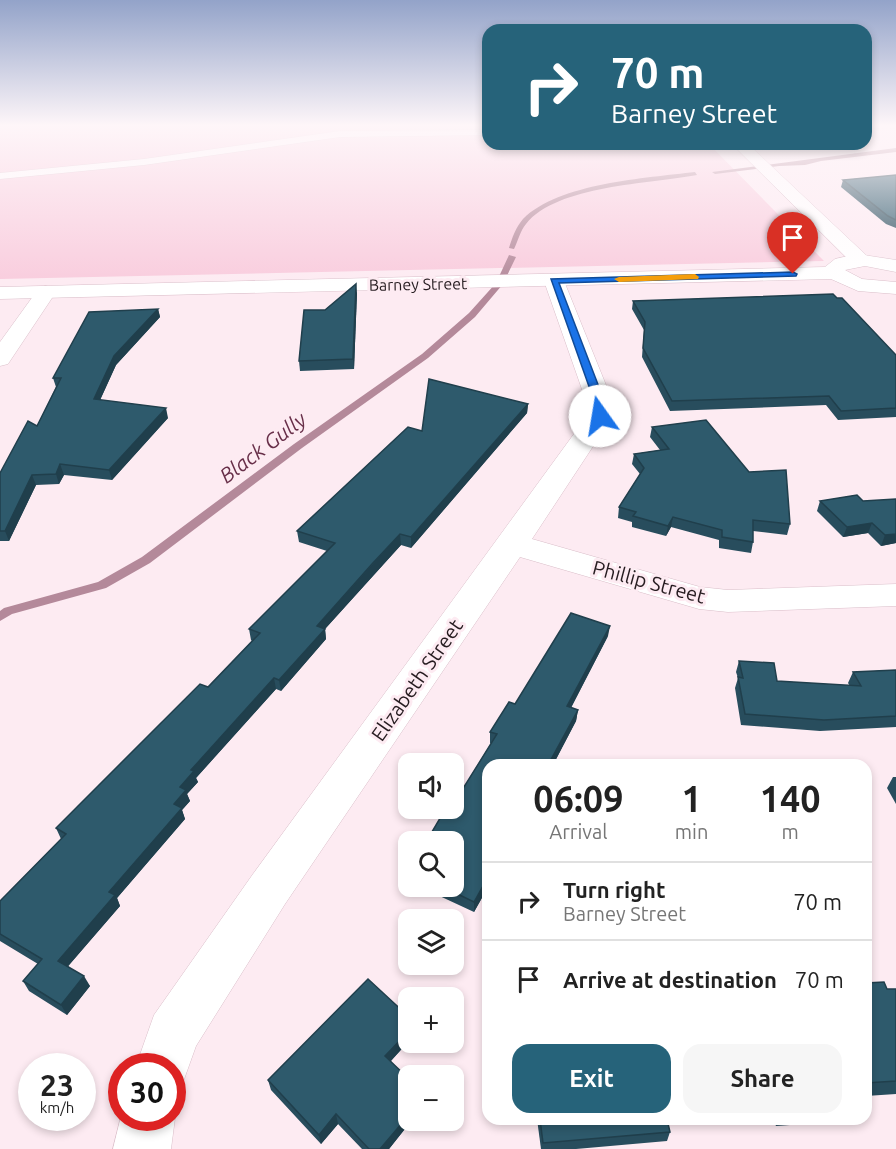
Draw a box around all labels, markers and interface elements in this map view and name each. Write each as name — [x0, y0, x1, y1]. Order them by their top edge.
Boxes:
icon: right — [512, 48, 590, 126]
text: 70 m — [611, 49, 705, 96]
text: Barney Street — [611, 98, 777, 128]
pin — [767, 212, 818, 274]
icon: arrive — [776, 221, 809, 254]
street label: Barney Street — [369, 274, 468, 294]
position arrow — [568, 384, 632, 448]
water label: Black Gully — [214, 406, 311, 487]
street label: Phillip Street — [590, 555, 708, 608]
street label: Elizabeth Street — [366, 614, 467, 745]
map controls — [398, 753, 464, 1131]
button: sound — [398, 753, 464, 819]
text: 06:09 — [533, 778, 623, 819]
text: 1 — [681, 778, 702, 819]
text: 140 — [760, 778, 821, 819]
text: Arrival — [549, 820, 608, 843]
text: min — [675, 820, 708, 843]
text: m — [782, 820, 799, 843]
button: search — [398, 831, 464, 897]
text: Turn right — [563, 877, 665, 902]
icon: right — [512, 885, 545, 918]
text: 70 m — [793, 889, 842, 914]
text: Barney Street — [563, 902, 686, 925]
button: layers — [398, 909, 464, 975]
icon: arrive — [512, 963, 545, 996]
text: Arrive at destination — [563, 967, 777, 992]
text: 70 m — [795, 967, 844, 992]
button: + — [398, 987, 464, 1053]
button: Exit — [512, 1044, 671, 1113]
button: Share — [683, 1044, 842, 1113]
speed limit sign: 30 — [108, 1053, 186, 1131]
button: − — [398, 1065, 464, 1131]
text: 23 — [40, 1068, 74, 1102]
text: km/h — [40, 1099, 74, 1116]

